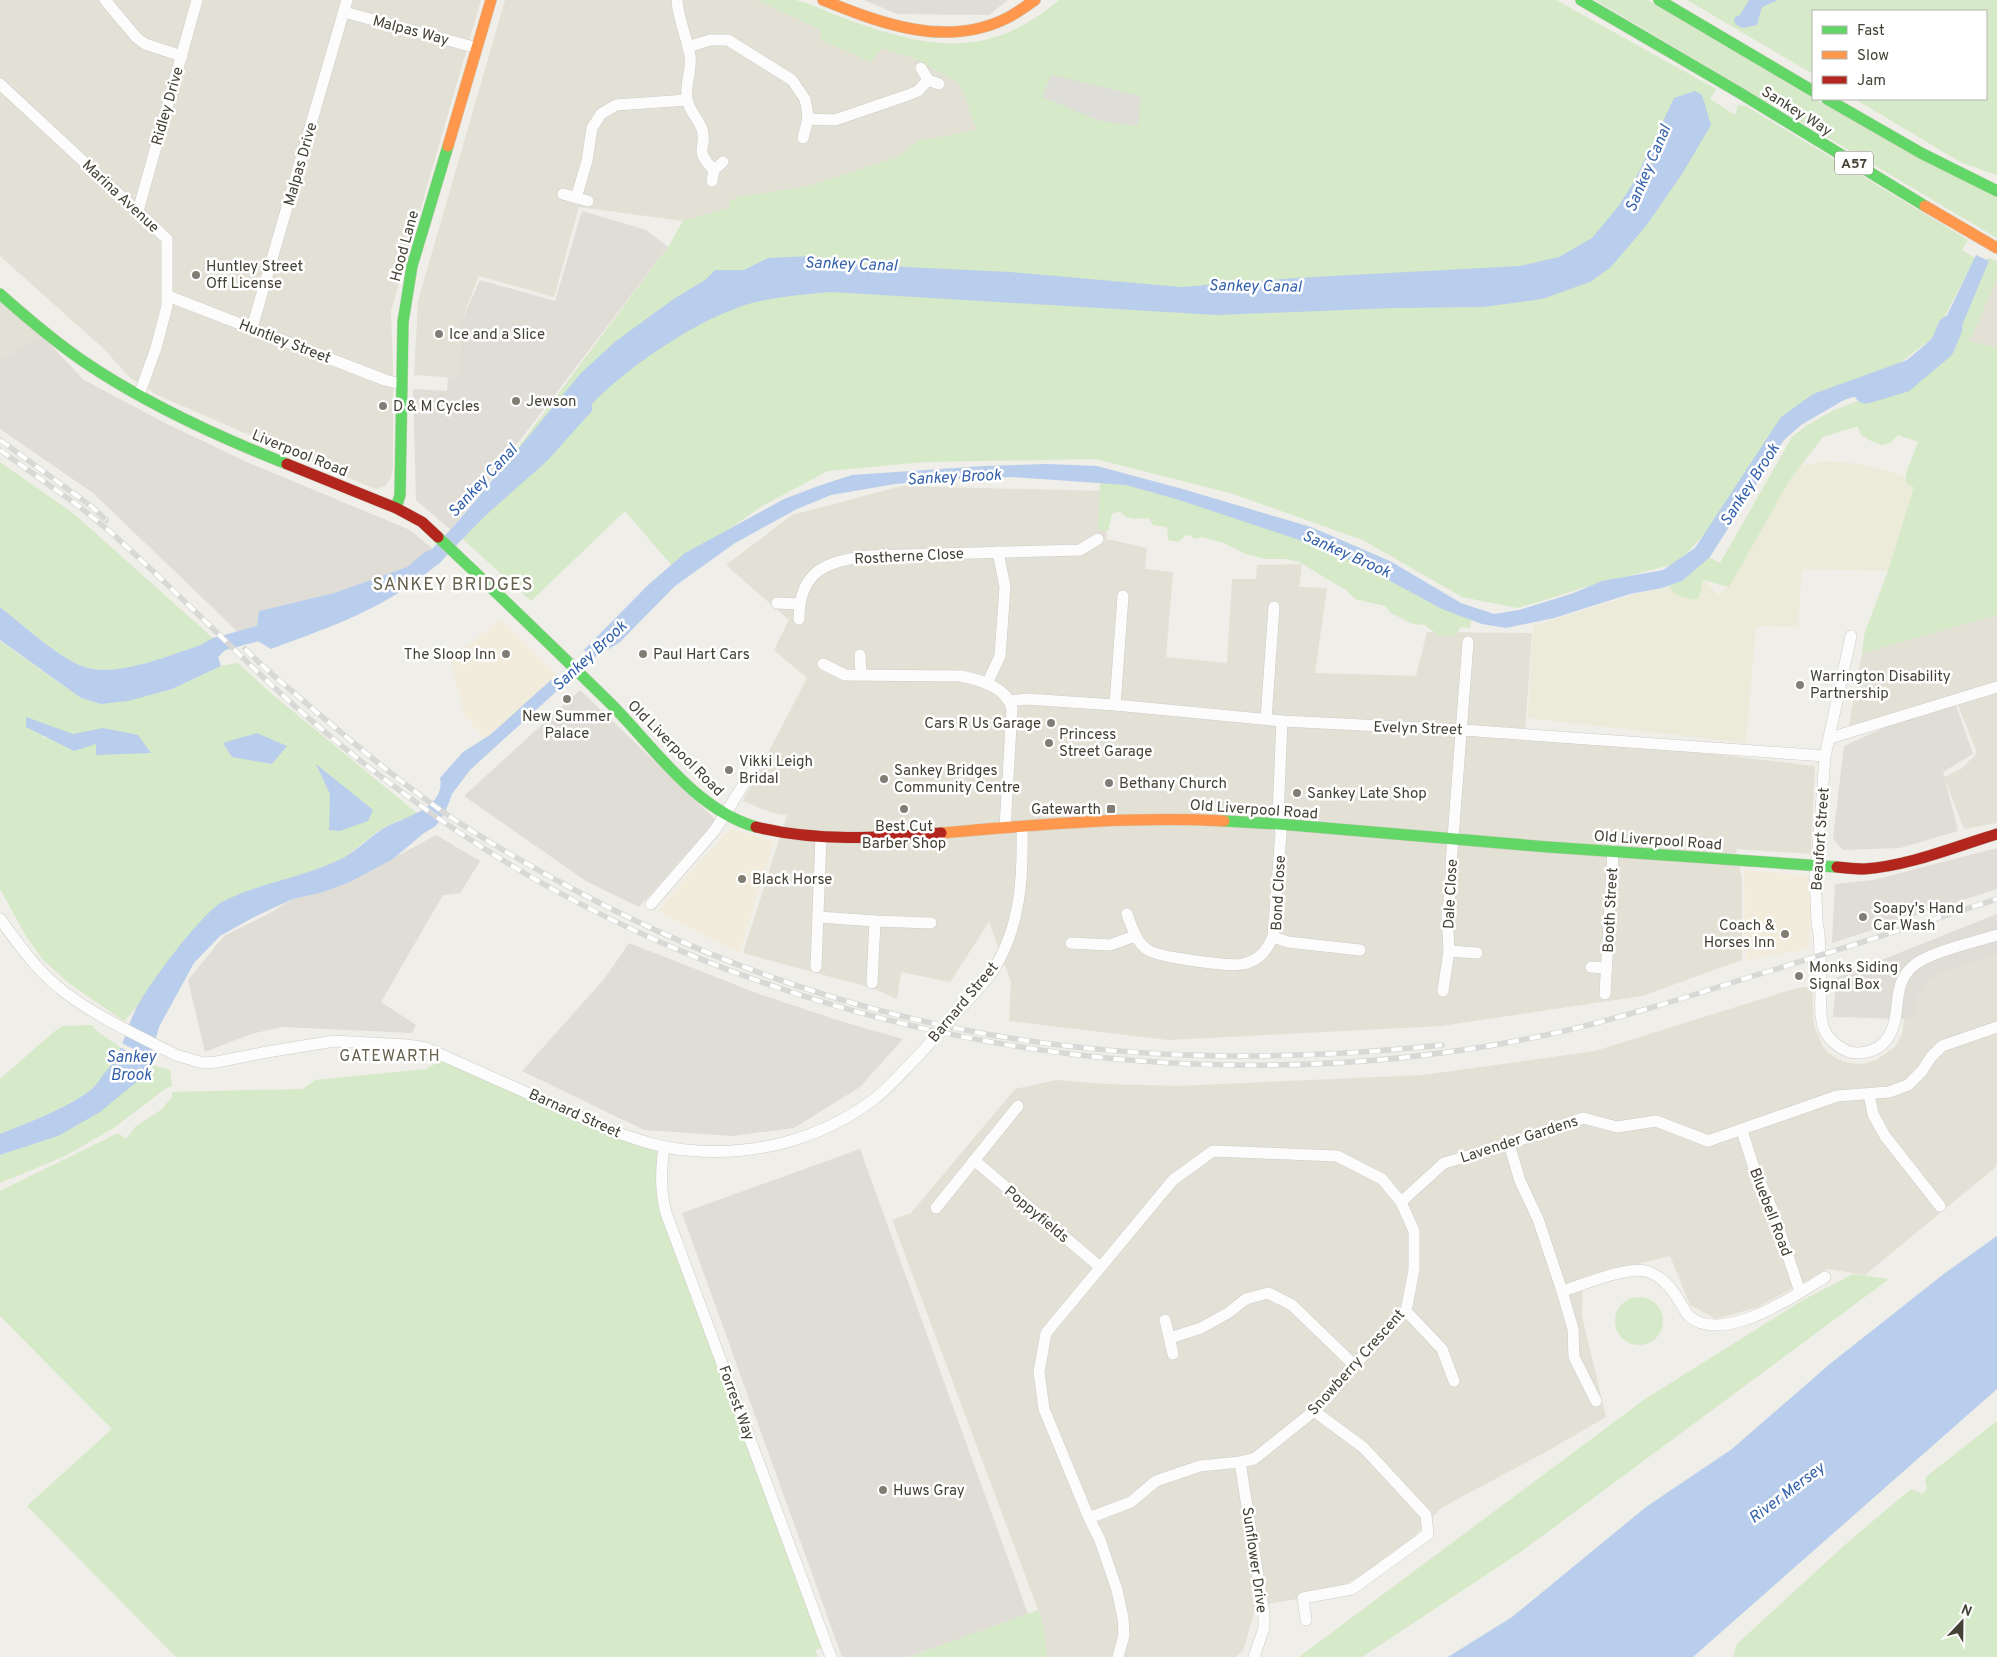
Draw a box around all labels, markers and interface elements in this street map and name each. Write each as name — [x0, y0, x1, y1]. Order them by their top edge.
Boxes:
legend — [1812, 10, 1987, 100]
street label: Malpas Way — [370, 12, 451, 51]
text: Fast — [1857, 22, 1885, 41]
text: Slow — [1857, 47, 1889, 66]
street label: Ridley Drive — [148, 65, 189, 148]
text: Jam — [1857, 72, 1886, 91]
street label: Sankey Way — [1757, 83, 1835, 142]
street label: Malpas Drive — [280, 120, 322, 208]
water label: Sankey Canal — [1622, 121, 1677, 215]
road number: A57 — [1835, 152, 1873, 174]
street label: Marina Avenue — [77, 156, 163, 238]
street label: Hood Lane — [387, 209, 424, 284]
water label: Sankey Canal — [804, 253, 899, 277]
place label: Huntley Street Off License — [206, 258, 303, 294]
marker: Huntley Street Off License — [190, 269, 202, 281]
water label: Sankey Canal — [1208, 276, 1302, 298]
street label: Huntley Street — [236, 316, 333, 369]
place label: Ice and a Slice — [449, 326, 545, 345]
marker: Ice and a Slice — [433, 328, 445, 340]
place label: Jewson — [526, 393, 576, 412]
marker: Jewson — [510, 395, 522, 407]
place label: D & M Cycles — [393, 398, 480, 417]
marker: D & M Cycles — [377, 400, 389, 412]
street label: Liverpool Road — [249, 427, 350, 482]
water label: Sankey Brook — [1717, 439, 1785, 530]
water label: Sankey Canal — [445, 440, 523, 522]
water label: Sankey Brook — [906, 465, 1003, 490]
water label: Sankey Brook — [1299, 526, 1394, 584]
street label: Rostherne Close — [854, 545, 964, 570]
district label: SANKEY BRIDGES — [373, 574, 533, 597]
water label: Sankey Brook — [549, 616, 632, 696]
place label: The Sloop Inn — [404, 646, 496, 665]
place label: Paul Hart Cars — [653, 646, 750, 665]
marker: The Sloop Inn — [500, 648, 512, 660]
marker: Paul Hart Cars — [637, 648, 649, 660]
place label: Warrington Disability Partnership — [1810, 668, 1951, 704]
marker: Warrington Disability Partnership — [1794, 679, 1806, 691]
marker: New Summer Palace — [561, 693, 573, 705]
street label: Old Liverpool Road — [623, 697, 727, 801]
place label: New Summer Palace — [522, 708, 612, 744]
place label: Cars R Us Garage — [924, 715, 1041, 734]
marker: Cars R Us Garage — [1045, 717, 1057, 729]
street label: Evelyn Street — [1373, 718, 1463, 741]
place label: Princess Street Garage — [1059, 726, 1152, 762]
marker: Princess Street Garage — [1043, 737, 1055, 749]
place label: Vikki Leigh Bridal — [739, 753, 813, 789]
place label: Sankey Bridges Community Centre — [894, 762, 1020, 798]
marker: Vikki Leigh Bridal — [723, 764, 735, 776]
marker: Sankey Bridges Community Centre — [878, 773, 890, 785]
place label: Bethany Church — [1119, 775, 1227, 794]
marker: Bethany Church — [1103, 777, 1115, 789]
place label: Sankey Late Shop — [1307, 785, 1427, 804]
marker: Sankey Late Shop — [1291, 787, 1303, 799]
street label: Beaufort Street — [1808, 787, 1835, 892]
street label: Old Liverpool Road — [1189, 797, 1319, 824]
place label: Gatewarth — [1031, 801, 1101, 820]
marker: Best Cut Barber Shop — [898, 803, 910, 815]
marker: Gatewarth — [1105, 803, 1117, 815]
place label: Best Cut Barber Shop — [862, 818, 946, 854]
street label: Old Liverpool Road — [1593, 828, 1723, 855]
street label: Bond Close — [1268, 855, 1291, 931]
street label: Dale Close — [1440, 859, 1463, 930]
street label: Booth Street — [1600, 867, 1623, 953]
place label: Black Horse — [752, 871, 832, 890]
marker: Black Horse — [736, 873, 748, 885]
place label: Soapy's Hand Car Wash — [1873, 900, 1964, 936]
marker: Soapy's Hand Car Wash — [1857, 911, 1869, 923]
place label: Coach & Horses Inn — [1704, 917, 1775, 953]
marker: Coach & Horses Inn — [1779, 928, 1791, 940]
street label: Barnard Street — [925, 959, 1003, 1047]
place label: Monks Siding Signal Box — [1809, 959, 1898, 995]
marker: Monks Siding Signal Box — [1793, 970, 1805, 982]
district label: GATEWARTH — [339, 1047, 441, 1067]
water label: Sankey Brook — [106, 1048, 158, 1086]
street label: Barnard Street — [525, 1086, 624, 1143]
street label: Lavender Gardens — [1458, 1112, 1581, 1168]
street label: Bluebell Road — [1744, 1166, 1795, 1259]
street label: Poppyfields — [1000, 1183, 1072, 1248]
street label: Snowberry Crescent — [1304, 1306, 1410, 1420]
street label: Forrest Way — [713, 1363, 758, 1444]
water label: River Mersey — [1745, 1458, 1831, 1529]
place label: Huws Gray — [893, 1482, 965, 1501]
marker: Huws Gray — [877, 1484, 889, 1496]
street label: Sunflower Drive — [1237, 1506, 1270, 1614]
north arrow — [1937, 1597, 1987, 1647]
text: N — [1958, 1602, 1974, 1621]

